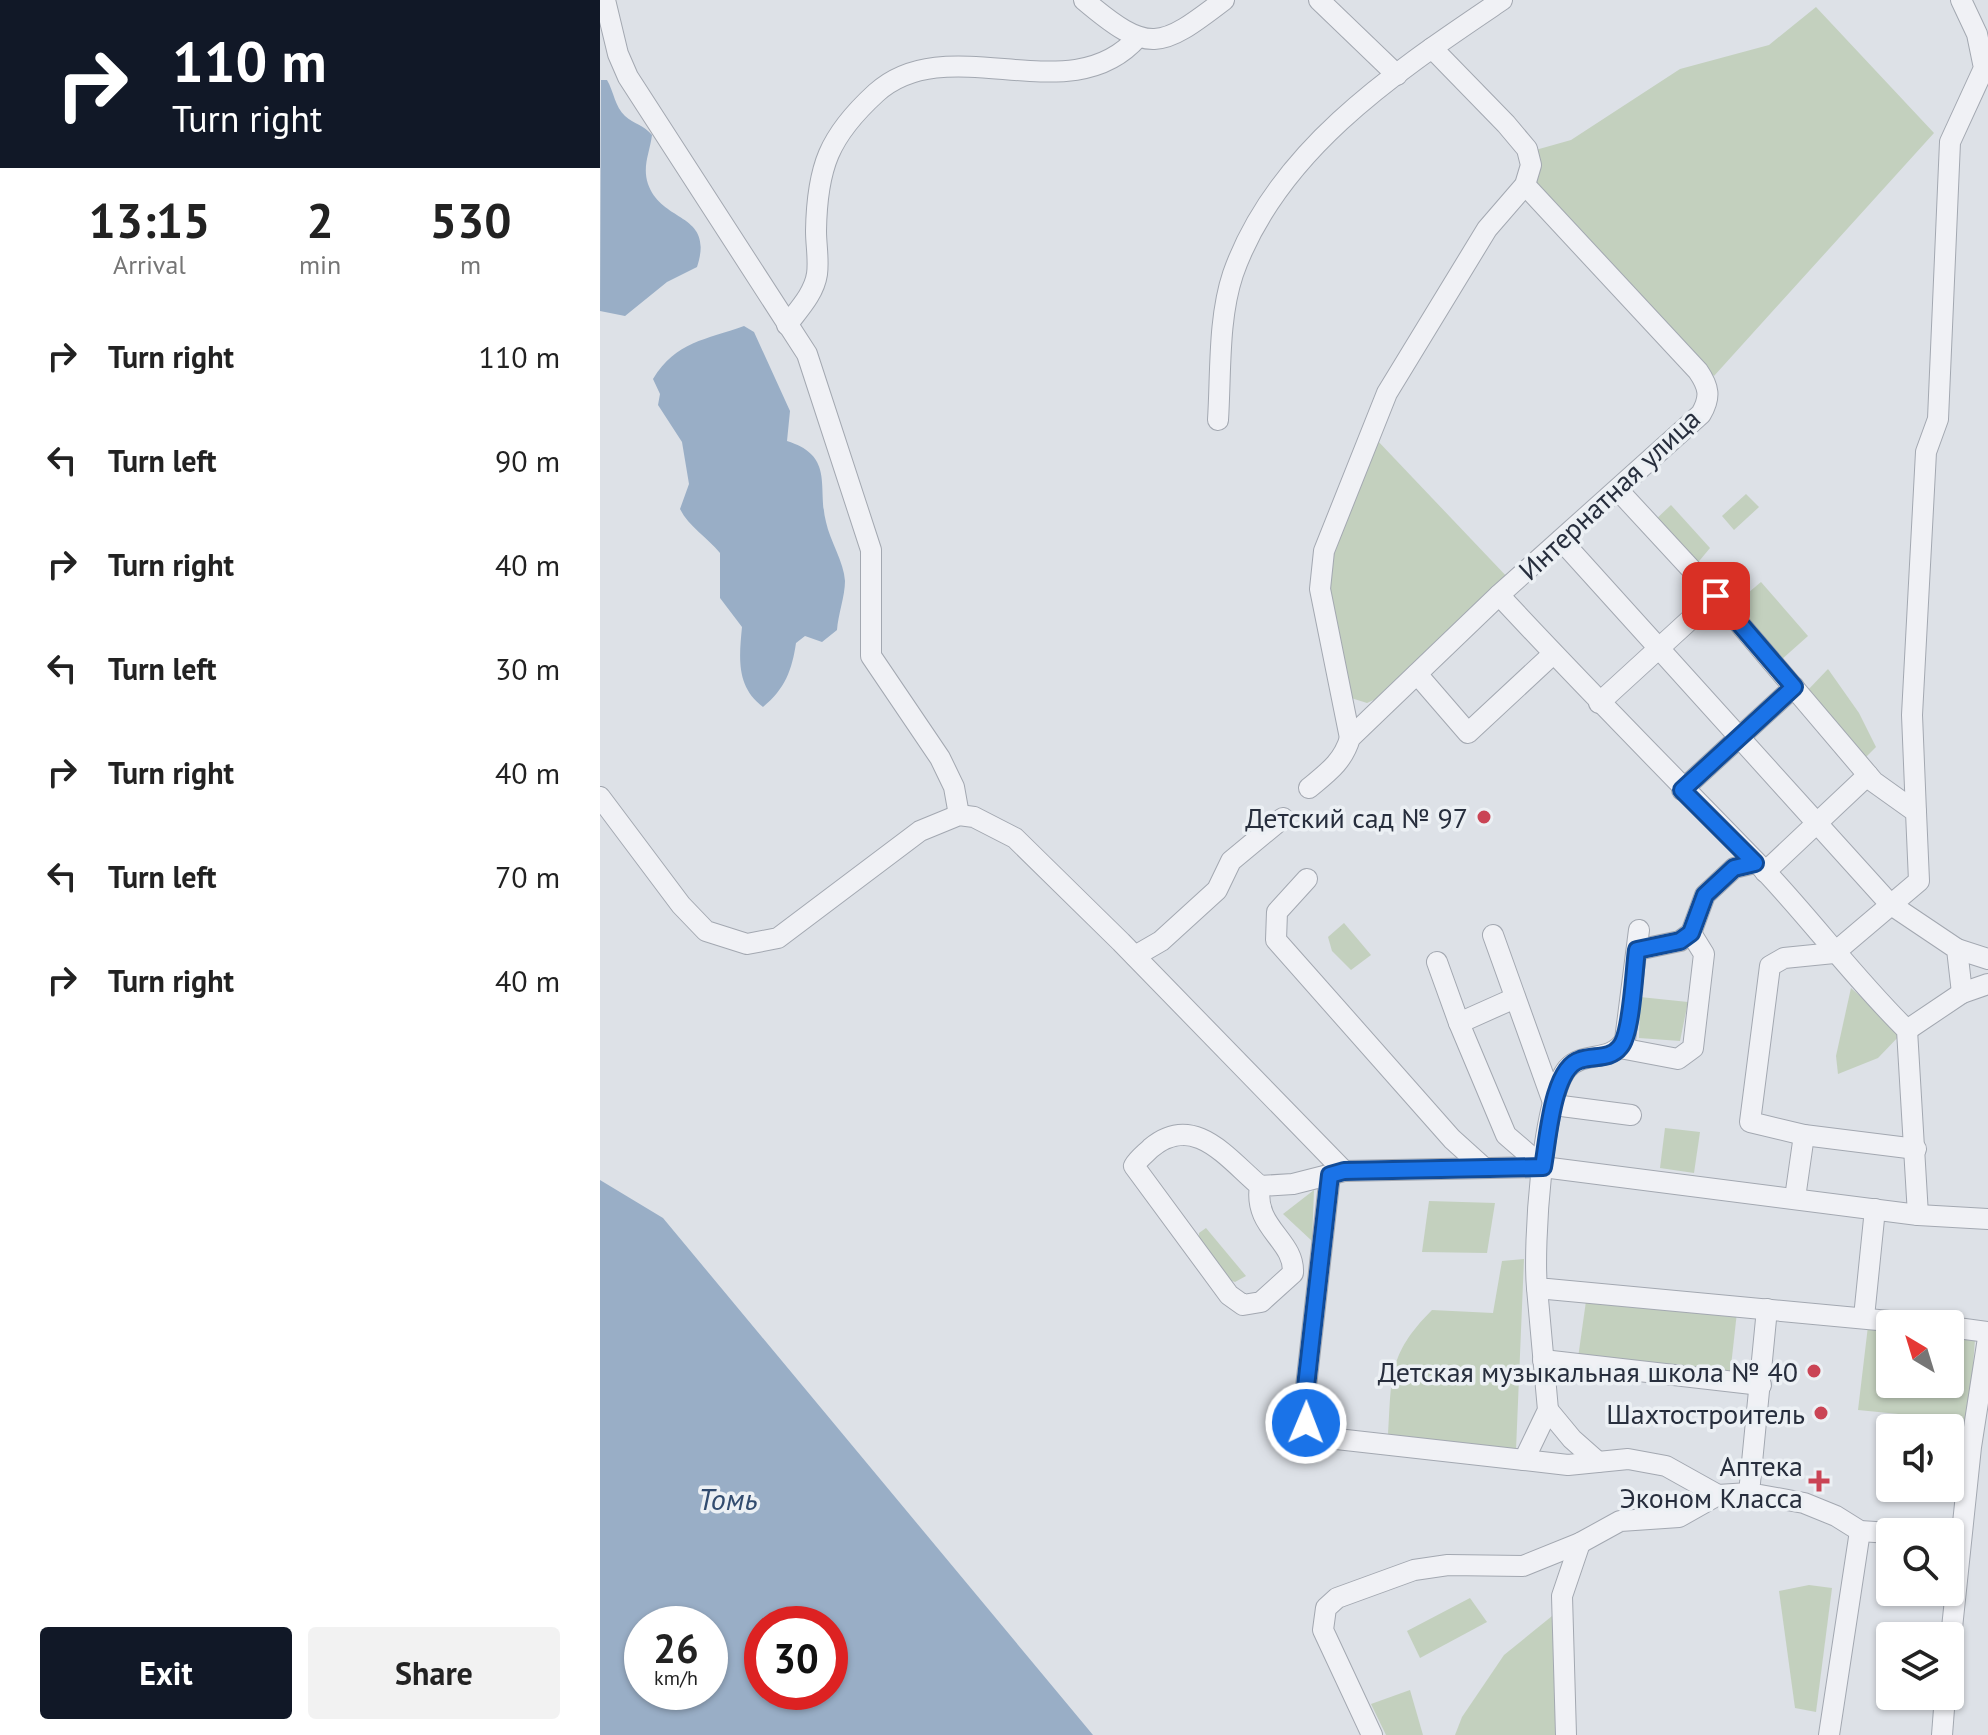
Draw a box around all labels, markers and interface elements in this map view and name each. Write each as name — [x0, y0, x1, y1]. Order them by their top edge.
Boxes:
text: 110 m — [172, 25, 327, 97]
icon: right — [40, 32, 144, 136]
text: Turn right — [172, 95, 322, 142]
text: 13:15 — [89, 189, 210, 251]
text: 2 — [306, 189, 334, 251]
text: 530 — [430, 189, 511, 251]
text: Arrival — [113, 248, 186, 281]
text: min — [299, 248, 341, 281]
text: m — [460, 248, 481, 281]
icon: right — [40, 334, 84, 378]
text: Turn right — [108, 337, 234, 376]
text: 110 m — [479, 337, 560, 376]
street label: Интернатная улица — [1510, 400, 1708, 588]
icon: left — [40, 438, 84, 482]
text: Turn left — [108, 441, 216, 480]
text: 90 m — [495, 441, 560, 480]
icon: right — [40, 542, 84, 586]
text: Turn right — [108, 545, 234, 584]
text: 40 m — [495, 545, 560, 584]
pin — [1682, 562, 1750, 630]
icon: arrive — [1694, 574, 1738, 618]
icon: left — [40, 646, 84, 690]
text: Turn left — [108, 649, 216, 688]
text: 30 m — [495, 649, 560, 688]
icon: right — [40, 750, 84, 794]
text: Turn right — [108, 753, 234, 792]
text: 40 m — [495, 753, 560, 792]
place label: Детский сад № 97 — [1245, 799, 1468, 836]
marker: Детский сад № 97 — [1475, 808, 1493, 826]
icon: left — [40, 854, 84, 898]
text: Turn left — [108, 857, 216, 896]
text: 70 m — [495, 857, 560, 896]
icon: right — [40, 958, 84, 1002]
text: Turn right — [108, 961, 234, 1000]
text: 40 m — [495, 961, 560, 1000]
north arrow — [1876, 1310, 1964, 1398]
map controls — [1876, 1310, 1964, 1710]
place label: Детская музыкальная школа № 40 — [1378, 1353, 1798, 1390]
marker: Детская музыкальная школа № 40 — [1805, 1362, 1823, 1380]
position arrow — [1264, 1381, 1348, 1465]
place label: Шахтостроитель — [1606, 1395, 1805, 1432]
marker: Шахтостроитель — [1812, 1404, 1830, 1422]
button: sound — [1876, 1414, 1964, 1502]
place label: Аптека Эконом Класса — [1620, 1447, 1803, 1516]
marker: Аптека Эконом Класса — [1810, 1472, 1828, 1490]
water label: Томь — [698, 1479, 758, 1518]
button: search — [1876, 1518, 1964, 1606]
speed limit sign: 30 — [744, 1606, 848, 1710]
text: 26 — [653, 1622, 699, 1674]
button: layers — [1876, 1622, 1964, 1710]
button: Exit — [40, 1627, 292, 1719]
button: Share — [308, 1627, 560, 1719]
text: km/h — [654, 1665, 698, 1691]

